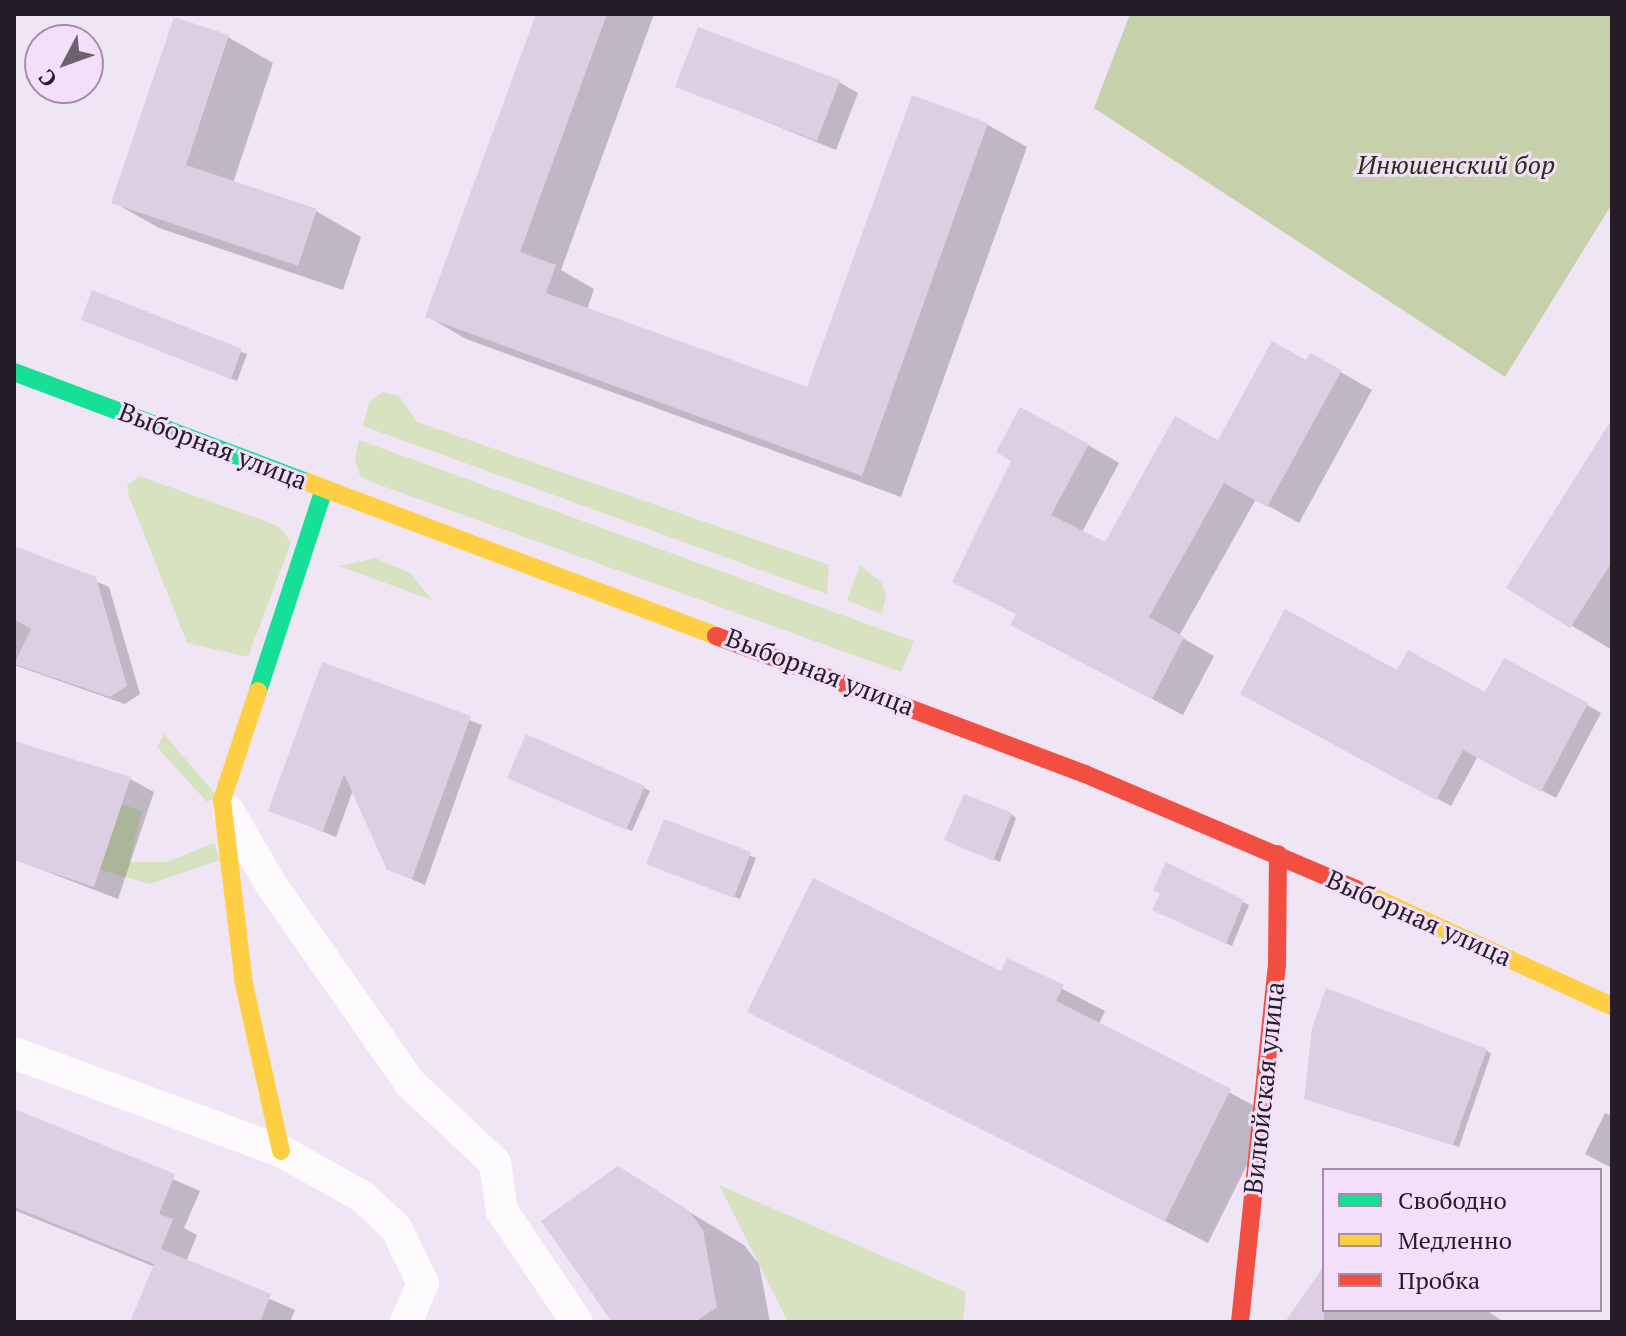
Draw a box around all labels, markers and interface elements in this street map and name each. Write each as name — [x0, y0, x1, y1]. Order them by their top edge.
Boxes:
north arrow — [24, 24, 104, 104]
text: С — [31, 64, 63, 94]
park label: Инюшенский бор — [1357, 149, 1555, 181]
street label: Выборная улица — [114, 396, 312, 496]
street label: Выборная улица — [721, 622, 919, 722]
street label: Выборная улица — [1322, 863, 1516, 973]
street label: Вилюйская улица — [1237, 980, 1291, 1196]
legend — [1322, 1168, 1602, 1312]
text: Свободно — [1398, 1184, 1507, 1216]
text: Медленно — [1398, 1224, 1512, 1256]
text: Пробка — [1398, 1264, 1480, 1296]

